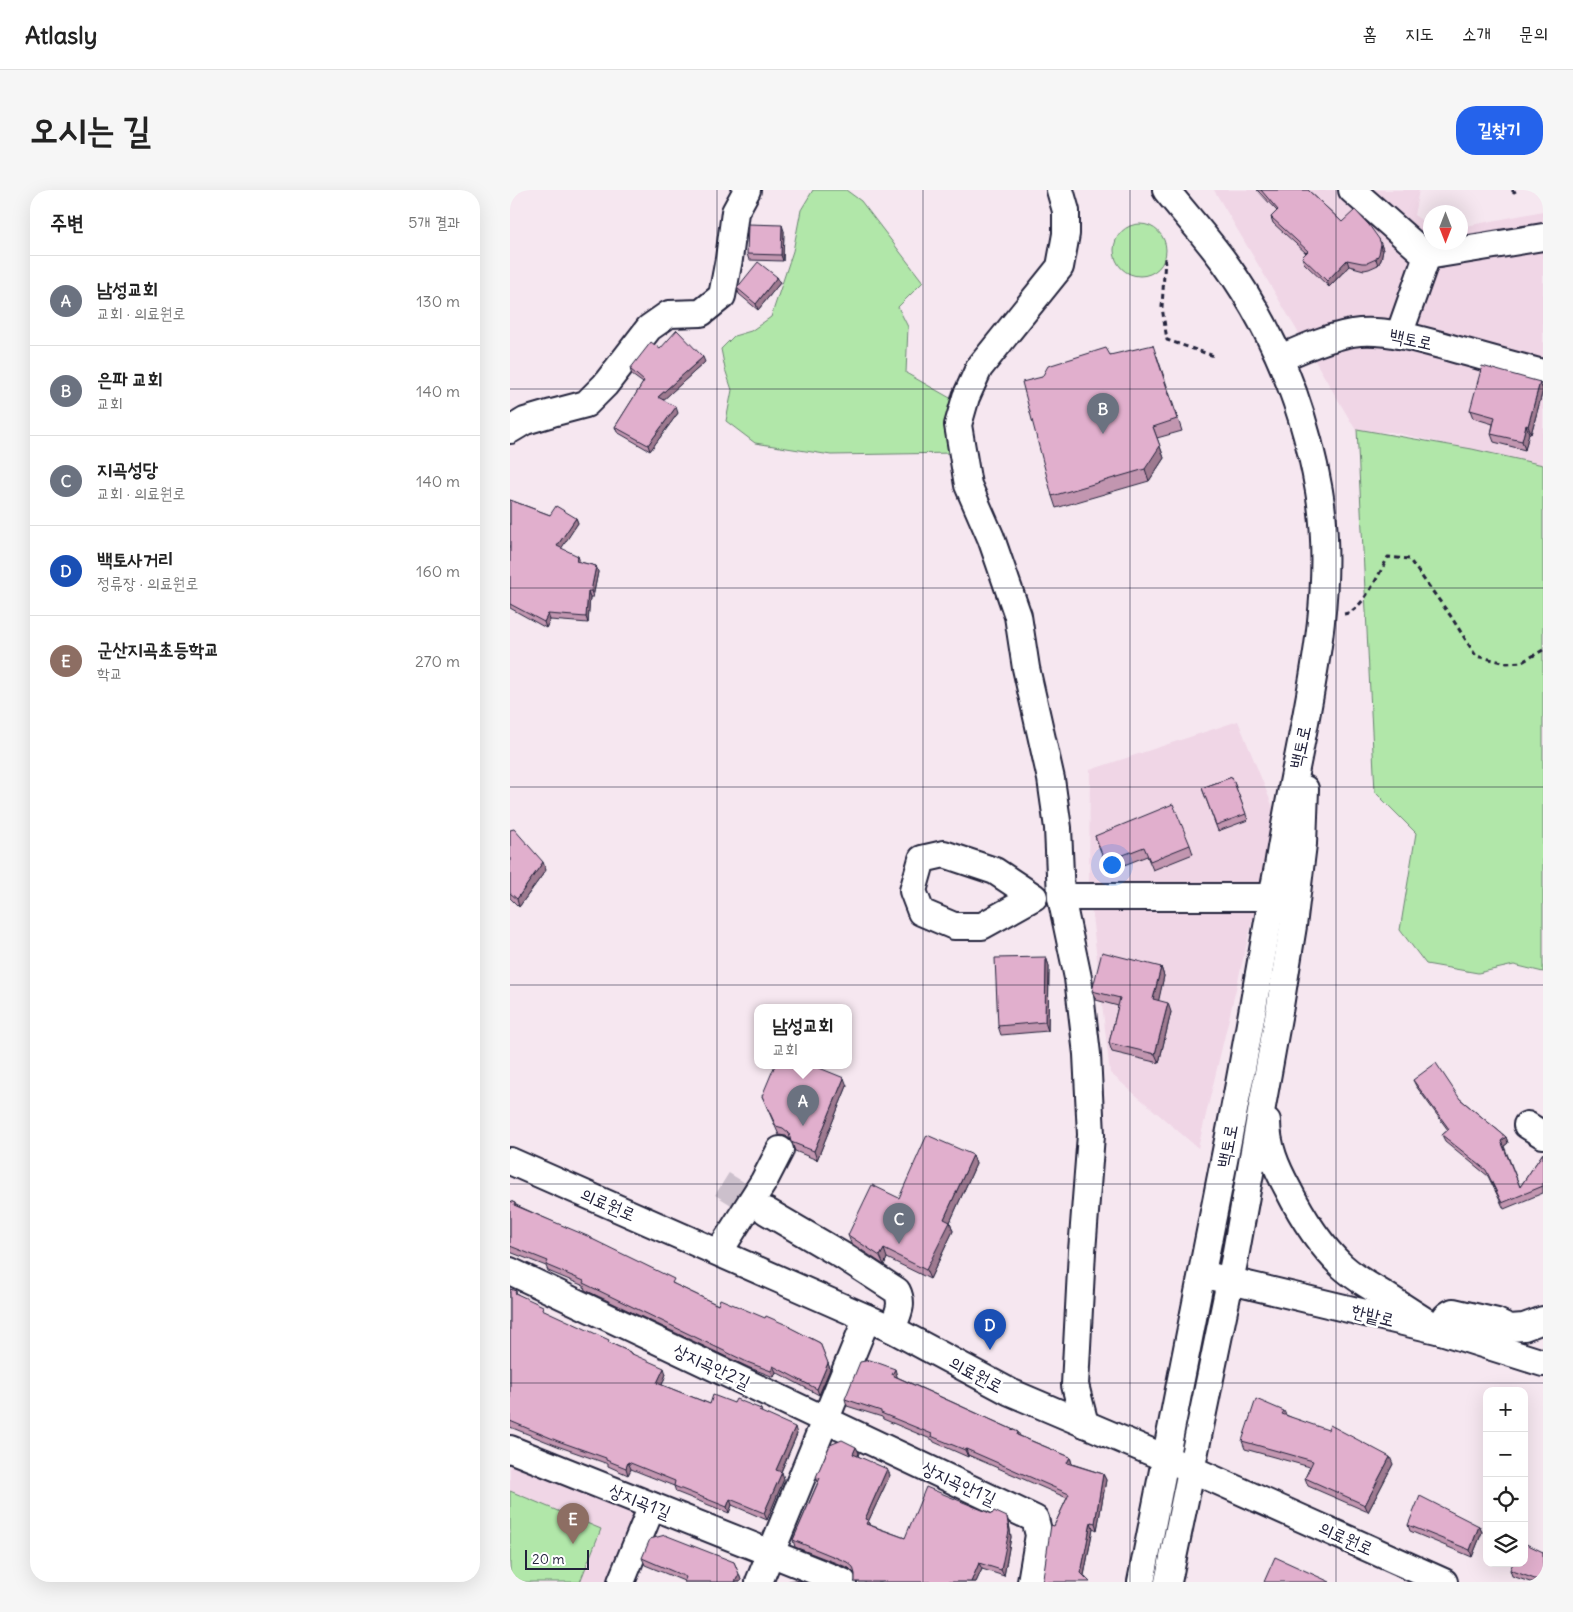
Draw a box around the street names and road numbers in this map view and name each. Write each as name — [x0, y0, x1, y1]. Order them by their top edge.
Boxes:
street label: 백토로 — [1387, 323, 1435, 355]
street label: 백토로 — [1284, 723, 1316, 771]
street label: 백토로 — [1212, 1122, 1242, 1170]
street label: 의료원로 — [577, 1182, 639, 1226]
street label: 한밭로 — [1349, 1299, 1397, 1331]
street label: 상지곡안2길 — [670, 1338, 755, 1394]
street label: 의료원로 — [945, 1350, 1007, 1398]
street label: 상지곡안1길 — [918, 1456, 1000, 1510]
street label: 상지곡1길 — [606, 1478, 675, 1524]
street label: 의료원로 — [1315, 1516, 1377, 1560]

